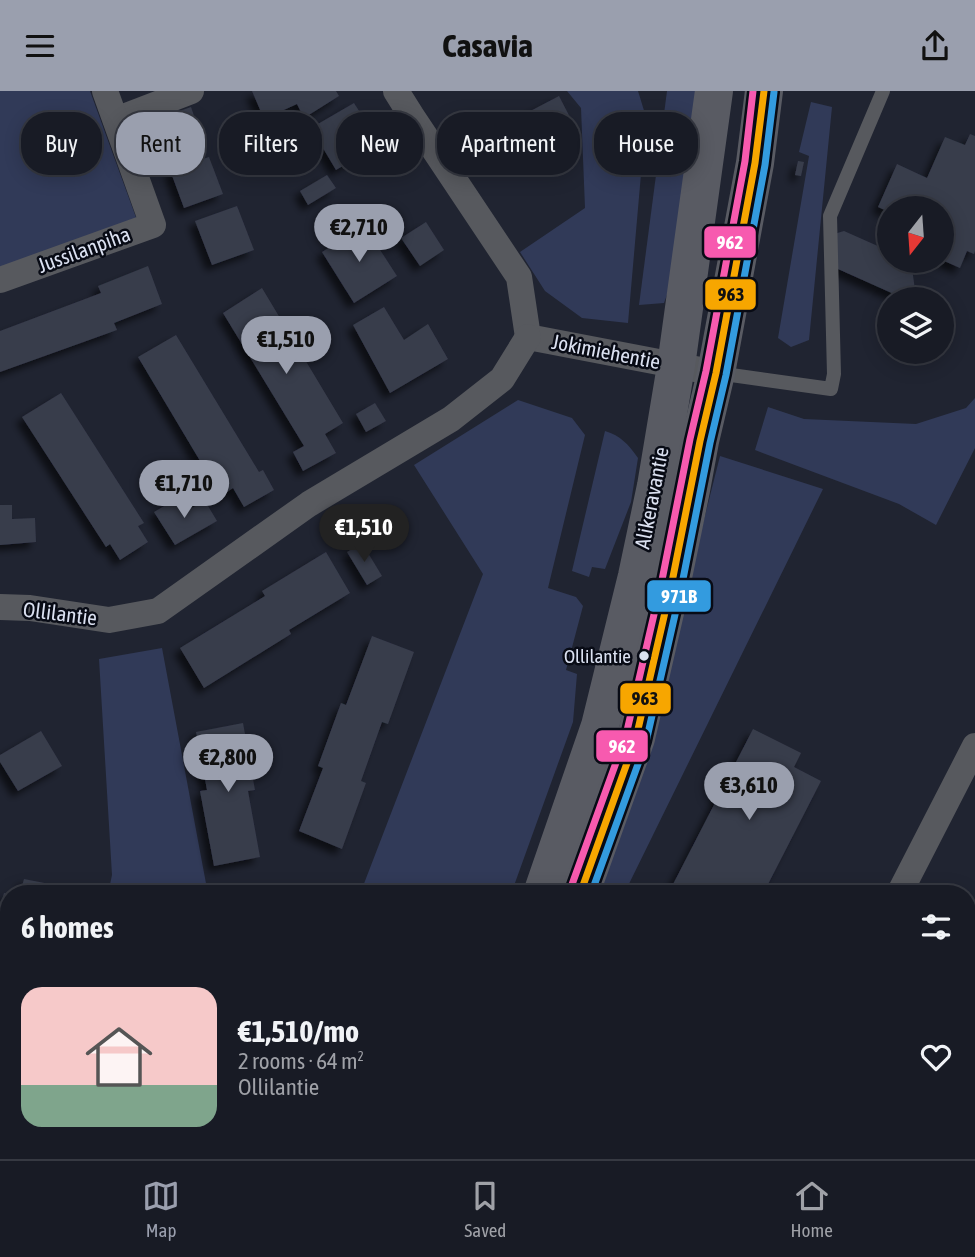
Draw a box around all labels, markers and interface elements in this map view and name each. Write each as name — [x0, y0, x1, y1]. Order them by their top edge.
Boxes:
icon: menu — [21, 27, 59, 65]
text: Casavia — [442, 27, 533, 64]
icon: share — [916, 27, 954, 65]
chip: Buy — [21, 112, 102, 175]
chip: Rent — [116, 112, 205, 175]
chip: Filters — [219, 112, 322, 175]
chip: New — [336, 112, 423, 175]
chip: Apartment — [437, 112, 580, 175]
chip: House — [594, 112, 698, 175]
north arrow — [877, 196, 954, 273]
map controls — [877, 196, 954, 364]
pin: €2,710 — [302, 205, 416, 264]
text: €2,710 — [330, 214, 388, 240]
street label: Jussilanpiha — [34, 221, 133, 277]
line badge: 962 — [703, 225, 757, 259]
text: 962 — [717, 231, 743, 253]
line badge: 963 — [704, 278, 757, 311]
text: 963 — [718, 283, 744, 305]
button: layers — [877, 287, 954, 364]
pin: €1,510 — [229, 317, 343, 376]
text: €1,510 — [257, 326, 315, 352]
street label: Jokimiehentie — [550, 329, 662, 373]
street label: Alikeravantie — [629, 445, 673, 551]
pin: €1,710 — [127, 461, 241, 520]
text: €1,710 — [155, 470, 213, 496]
pin: €1,510 — [307, 505, 421, 564]
text: €1,510 — [335, 514, 393, 540]
line badge: 971B — [646, 579, 712, 613]
text: 971B — [661, 585, 697, 607]
street label: Ollilantie — [22, 597, 98, 629]
place label: Ollilantie — [564, 645, 631, 667]
marker: Ollilantie — [637, 649, 651, 663]
line badge: 963 — [619, 682, 672, 715]
text: 963 — [632, 687, 658, 709]
line badge: 962 — [595, 729, 649, 763]
pin: €2,800 — [171, 735, 285, 794]
text: 962 — [609, 735, 635, 757]
text: €2,800 — [199, 744, 257, 770]
pin: €3,610 — [692, 763, 806, 822]
text: €3,610 — [720, 772, 778, 798]
icon: filters — [917, 908, 955, 946]
text: 6 homes — [21, 910, 114, 944]
text: €1,510/mo — [238, 1014, 359, 1048]
icon: home — [77, 1015, 161, 1099]
icon: heart — [917, 1038, 955, 1076]
text: 2 rooms · 64 m² — [238, 1048, 364, 1074]
text: Ollilantie — [238, 1074, 319, 1100]
tab: Map — [142, 1177, 180, 1241]
tab: Saved — [464, 1177, 506, 1241]
tab: Home — [791, 1177, 833, 1241]

